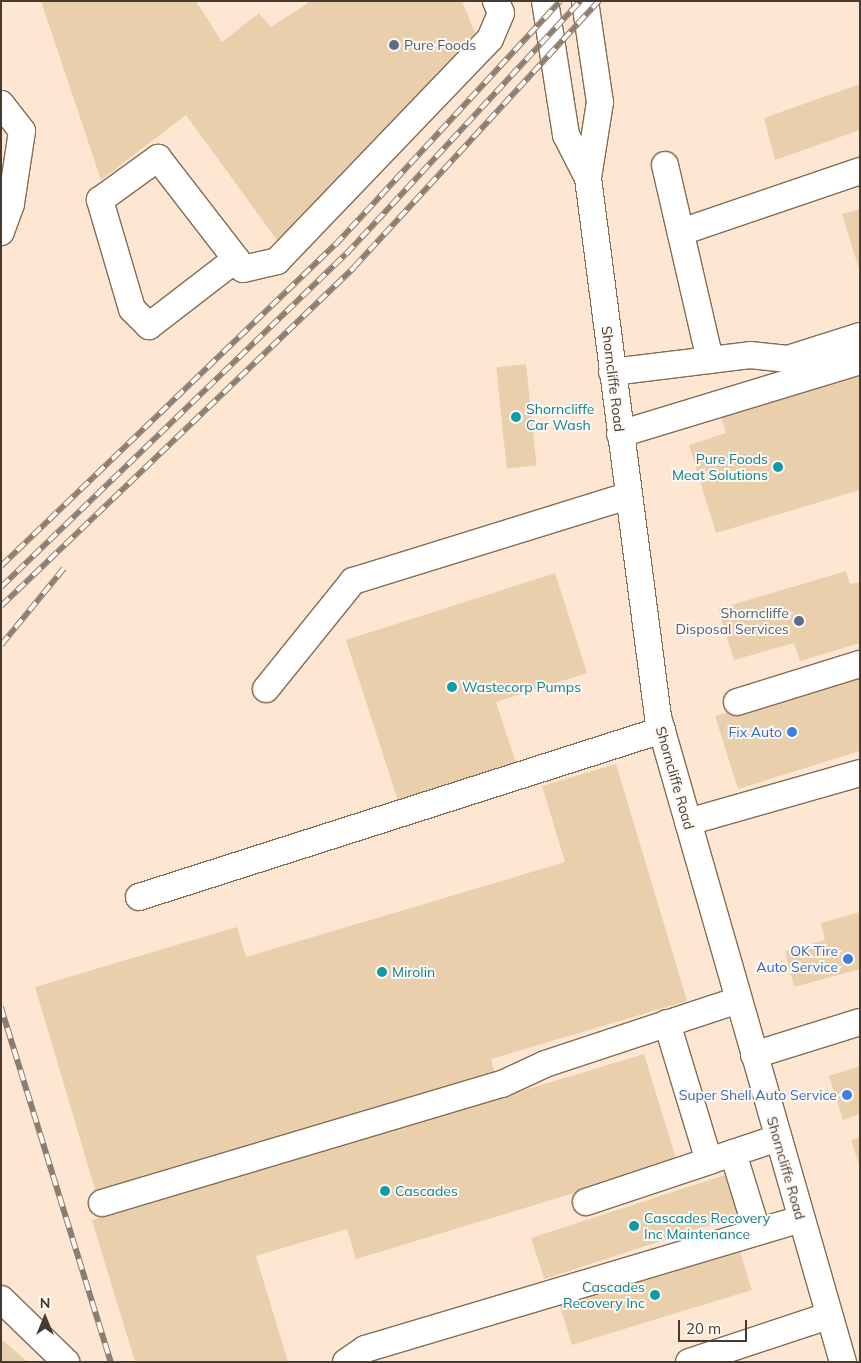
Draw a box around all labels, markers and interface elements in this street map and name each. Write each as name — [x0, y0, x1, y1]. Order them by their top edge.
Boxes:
place label: Pure Foods — [404, 37, 476, 53]
marker: Pure Foods — [388, 39, 400, 51]
street label: Shorncliffe Road — [598, 325, 628, 433]
place label: Shorncliffe Car Wash — [526, 401, 594, 434]
marker: Shorncliffe Car Wash — [510, 411, 522, 423]
place label: Pure Foods Meat Solutions — [672, 451, 768, 484]
marker: Pure Foods Meat Solutions — [772, 461, 784, 473]
place label: Shorncliffe Disposal Services — [676, 605, 789, 638]
marker: Shorncliffe Disposal Services — [793, 615, 805, 627]
place label: Wastecorp Pumps — [462, 679, 581, 695]
marker: Wastecorp Pumps — [446, 681, 458, 693]
place label: Fix Auto — [728, 724, 782, 740]
street label: Shorncliffe Road — [652, 725, 698, 831]
marker: Fix Auto — [786, 726, 798, 738]
place label: OK Tire Auto Service — [756, 943, 838, 976]
marker: OK Tire Auto Service — [842, 953, 854, 965]
place label: Mirolin — [392, 964, 435, 980]
marker: Mirolin — [376, 966, 388, 978]
place label: Super Shell Auto Service — [679, 1087, 837, 1103]
marker: Super Shell Auto Service — [841, 1089, 853, 1101]
street label: Shorncliffe Road — [763, 1115, 809, 1221]
place label: Cascades — [395, 1183, 458, 1199]
marker: Cascades — [379, 1185, 391, 1197]
place label: Cascades Recovery Inc Maintenance — [644, 1210, 770, 1242]
marker: Cascades Recovery Inc Maintenance — [628, 1220, 640, 1232]
place label: Cascades Recovery Inc — [563, 1279, 645, 1311]
marker: Cascades Recovery Inc — [649, 1289, 661, 1301]
north arrow — [20, 1293, 70, 1343]
text: N — [40, 1294, 50, 1312]
scale bar — [681, 1310, 750, 1342]
text: 20 m — [686, 1319, 721, 1338]

